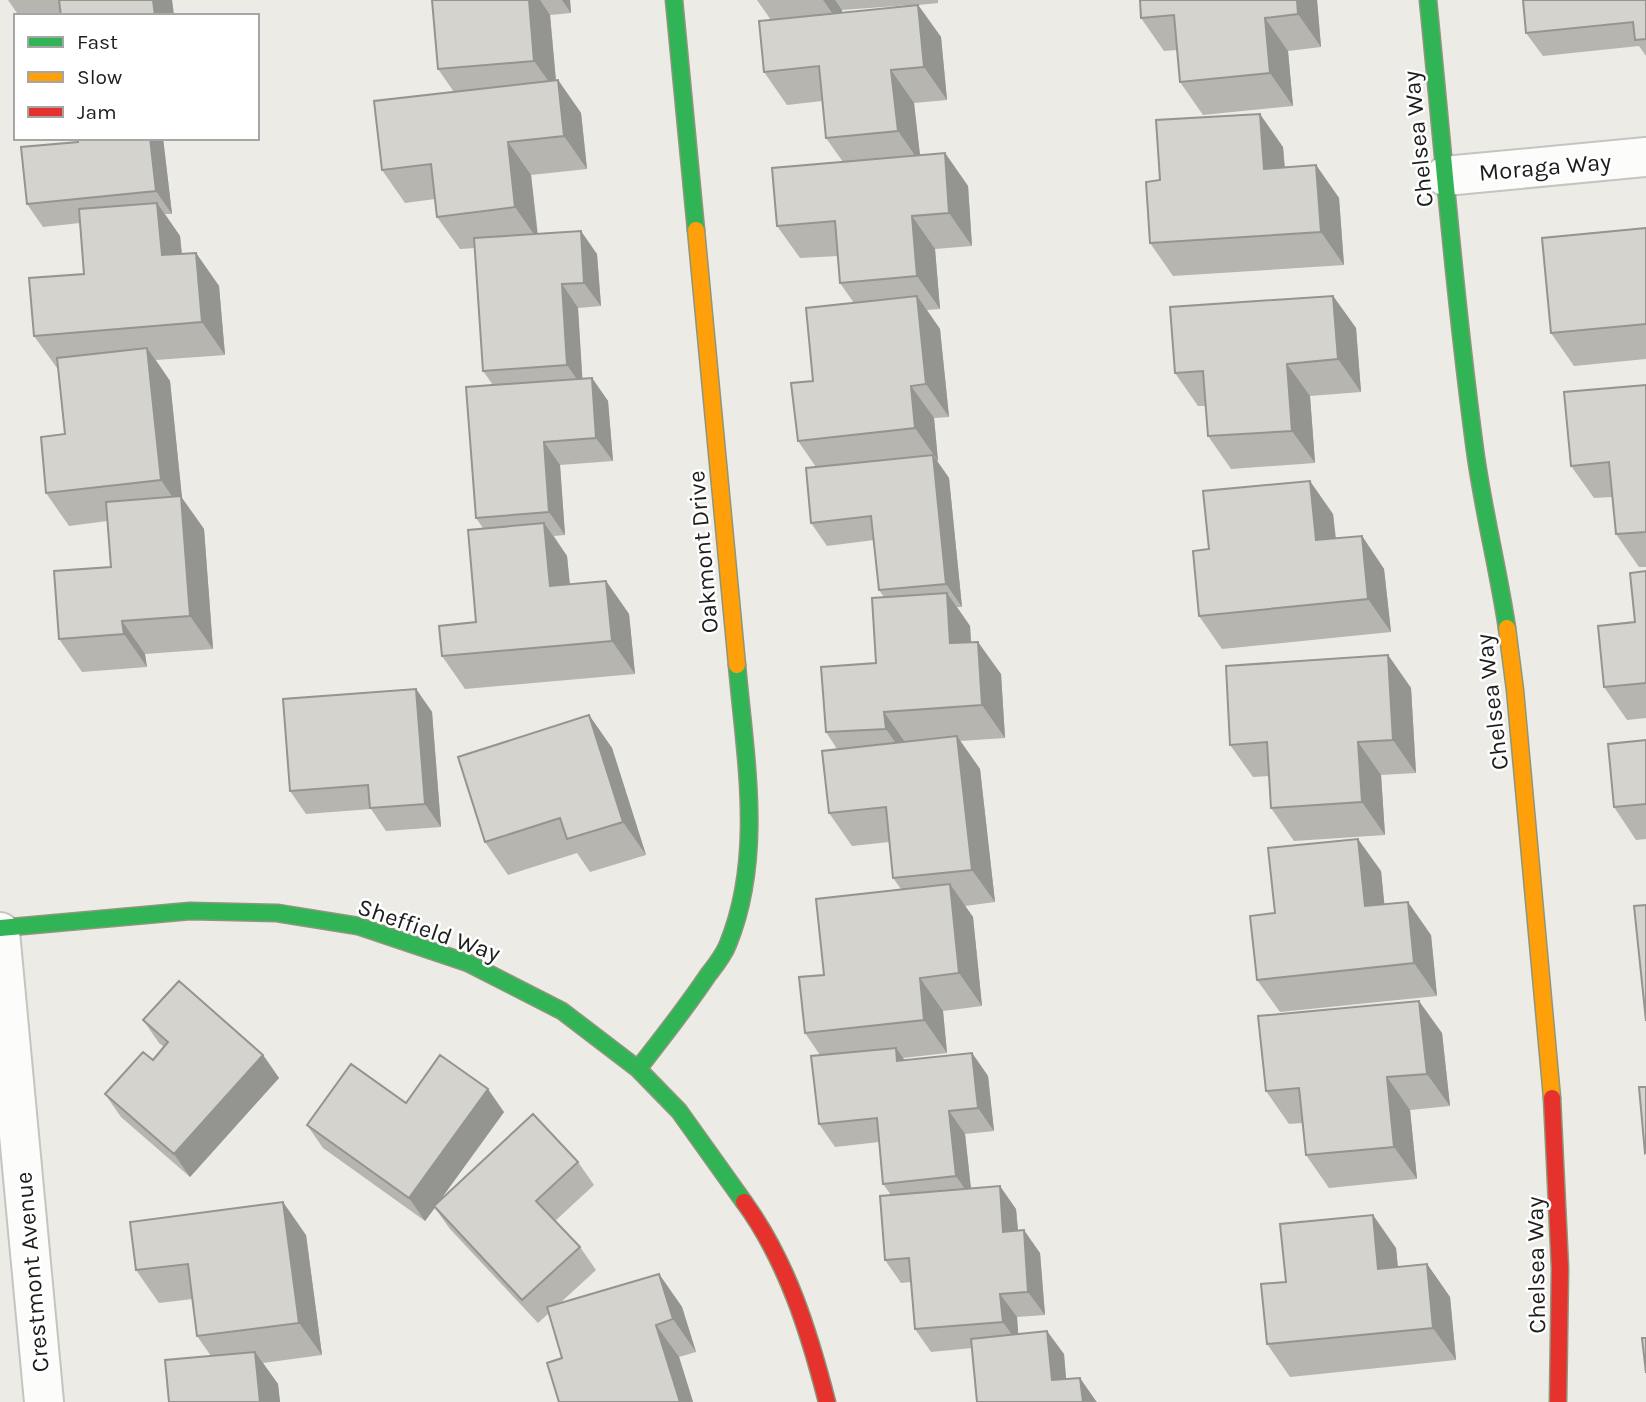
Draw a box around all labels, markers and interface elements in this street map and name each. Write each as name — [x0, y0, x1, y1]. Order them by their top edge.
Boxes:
legend — [14, 14, 259, 140]
text: Fast — [77, 30, 118, 54]
text: Slow — [77, 65, 122, 89]
street label: Chelsea Way — [1397, 69, 1439, 209]
text: Jam — [77, 100, 117, 124]
street label: Moraga Way — [1478, 147, 1612, 187]
street label: Oakmont Drive — [682, 470, 724, 634]
street label: Chelsea Way — [1470, 632, 1514, 772]
street label: Sheffield Way — [354, 893, 504, 967]
street label: Crestmont Avenue — [9, 1171, 55, 1373]
street label: Chelsea Way — [1521, 1196, 1551, 1334]

